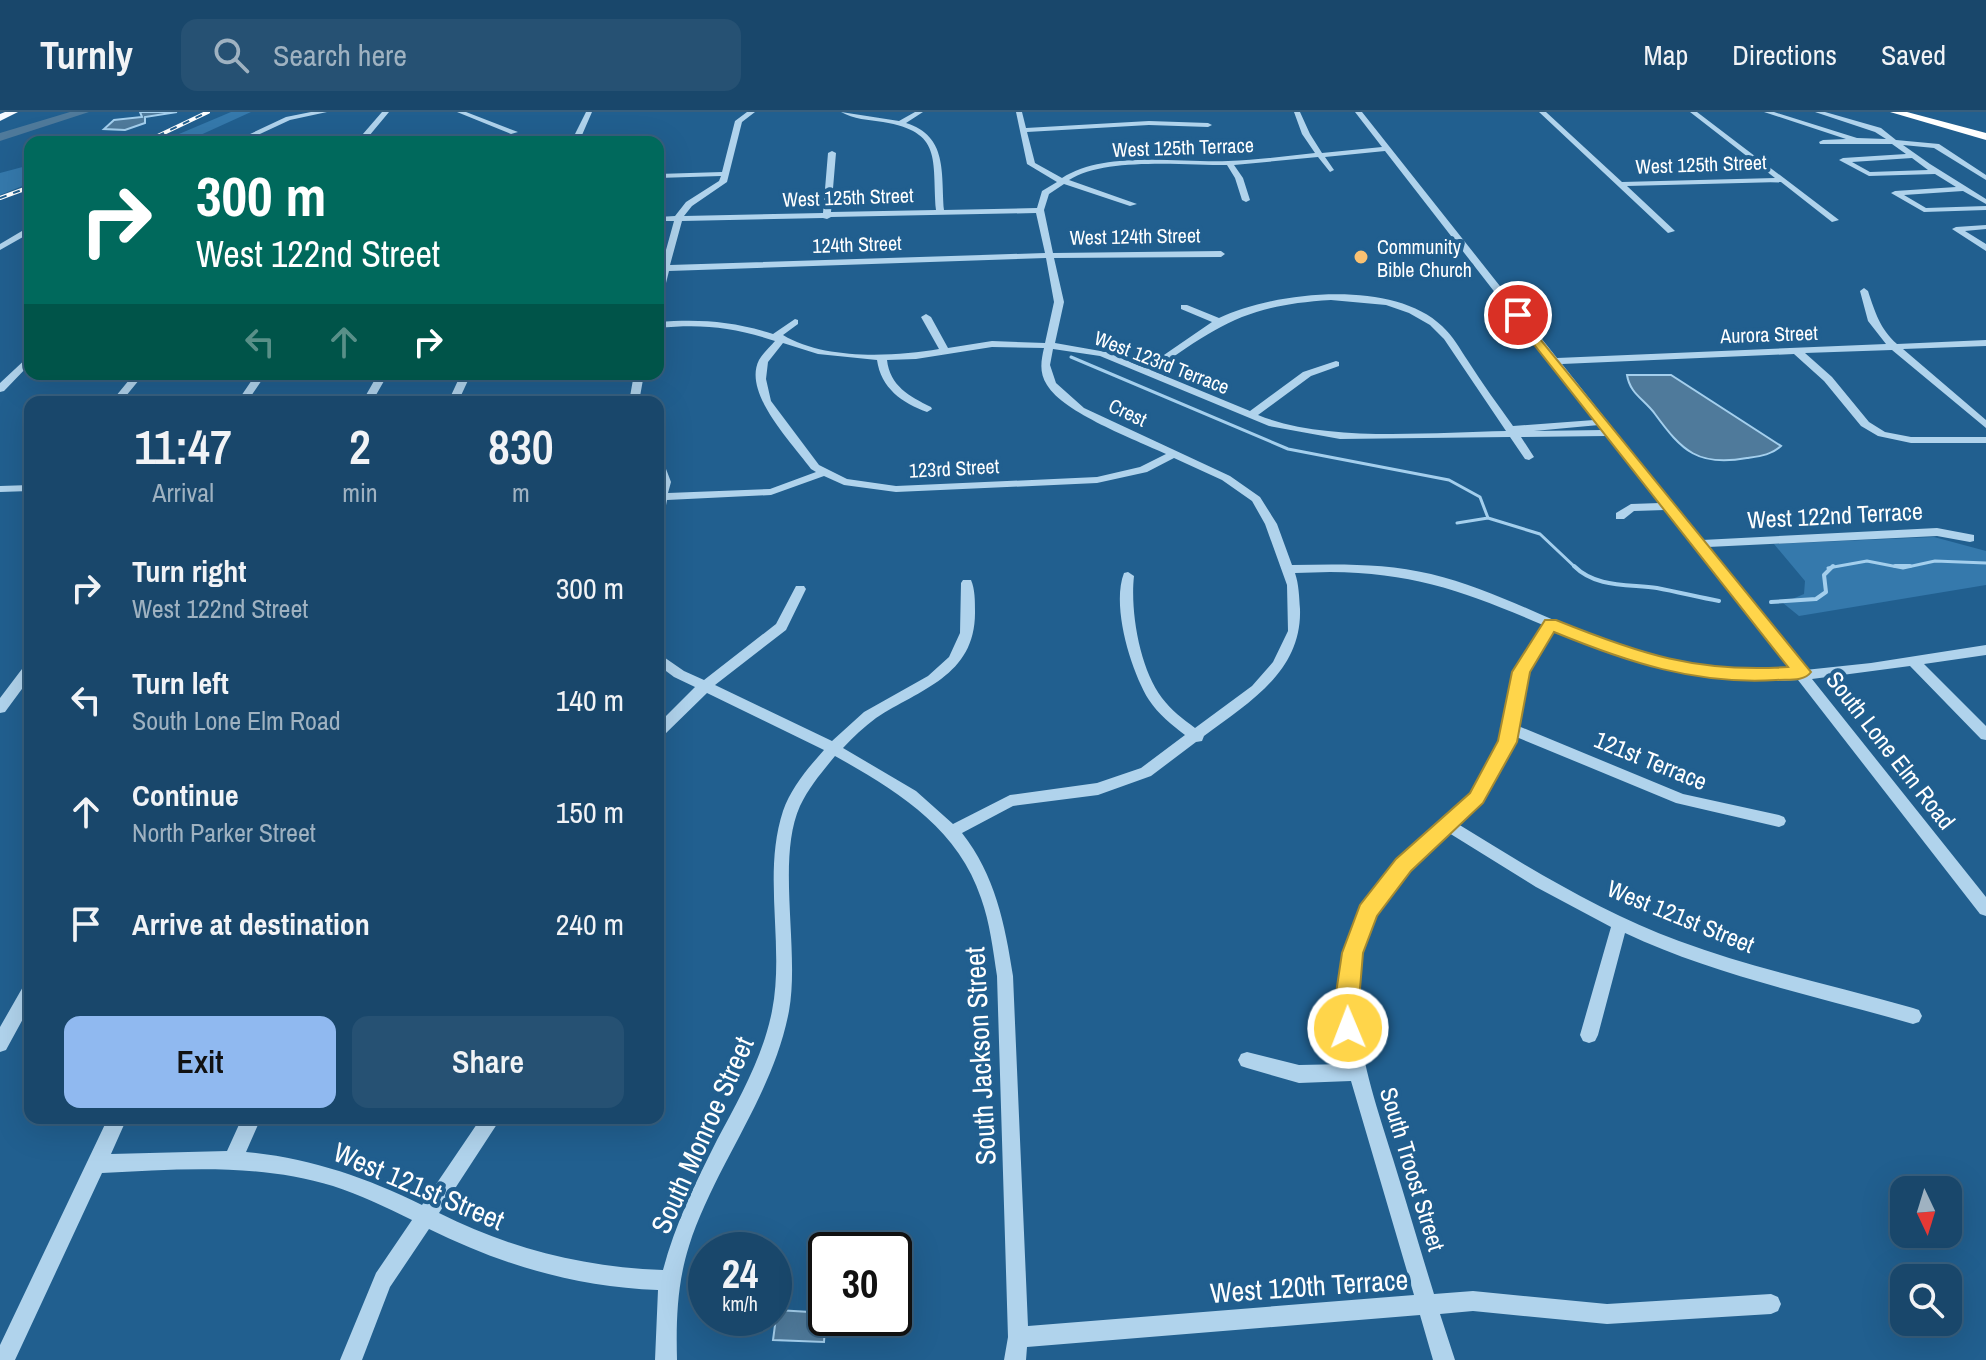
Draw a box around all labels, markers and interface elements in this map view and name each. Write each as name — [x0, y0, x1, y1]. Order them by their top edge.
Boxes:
search box — [181, 19, 741, 91]
text: Turnly — [40, 30, 133, 81]
icon: search — [209, 33, 253, 77]
text: Search here — [273, 35, 407, 75]
text: Map — [1644, 36, 1688, 74]
text: Directions — [1732, 36, 1837, 74]
text: Saved — [1881, 36, 1946, 74]
street label: West 125th Terrace — [1112, 131, 1254, 163]
street label: West 125th Street — [1635, 148, 1767, 180]
text: 300 m — [196, 158, 326, 233]
icon: right — [64, 168, 168, 272]
street label: West 125th Street — [782, 181, 914, 213]
street label: West 124th Street — [1069, 221, 1201, 251]
street label: 124th Street — [812, 229, 903, 259]
text: West 122nd Street — [196, 230, 440, 278]
place label: Community Bible Church — [1377, 233, 1472, 283]
marker: Community Bible Church — [1352, 248, 1370, 266]
pin — [1484, 281, 1552, 349]
icon: arrive — [1496, 293, 1540, 337]
street label: Aurora Street — [1719, 319, 1819, 349]
icon: left — [238, 320, 282, 364]
icon: ahead — [322, 320, 366, 364]
icon: right — [406, 320, 450, 364]
street label: West 123rd Terrace — [1091, 324, 1233, 400]
street label: Crest — [1105, 391, 1152, 433]
text: 11:47 — [134, 414, 232, 479]
text: 2 — [349, 414, 371, 479]
text: 830 — [488, 414, 554, 479]
street label: 123rd Street — [908, 452, 1000, 484]
text: Arrival — [152, 475, 214, 510]
text: min — [342, 475, 378, 510]
text: m — [512, 475, 530, 510]
street label: West 122nd Terrace — [1747, 494, 1923, 536]
text: Turn right — [132, 551, 246, 591]
icon: right — [64, 566, 108, 610]
text: 300 m — [556, 568, 624, 608]
text: West 122nd Street — [132, 591, 308, 626]
text: Turn left — [132, 663, 229, 703]
street label: South Lone Elm Road — [1819, 664, 1963, 836]
icon: left — [64, 678, 108, 722]
text: 140 m — [556, 680, 624, 720]
text: South Lone Elm Road — [132, 703, 341, 738]
street label: 121st Terrace — [1590, 723, 1712, 797]
text: Continue — [132, 775, 239, 815]
icon: ahead — [64, 790, 108, 834]
text: 150 m — [556, 792, 624, 832]
text: North Parker Street — [132, 815, 316, 850]
street label: West 121st Street — [1603, 872, 1760, 960]
icon: arrive — [64, 902, 108, 946]
text: Arrive at destination — [132, 904, 370, 944]
text: 240 m — [556, 904, 624, 944]
street label: South Jackson Street — [955, 946, 1005, 1166]
position arrow — [1306, 986, 1390, 1070]
button: Exit — [64, 1016, 336, 1108]
button: Share — [352, 1016, 624, 1108]
street label: South Monroe Street — [642, 1030, 762, 1240]
street label: South Troost Street — [1373, 1083, 1453, 1255]
street label: West 121st Street — [328, 1133, 510, 1239]
north arrow — [1890, 1176, 1962, 1248]
map controls — [1890, 1176, 1962, 1336]
speed limit sign: 30 — [808, 1232, 912, 1336]
text: 24 — [722, 1247, 758, 1300]
street label: West 120th Terrace — [1209, 1260, 1409, 1312]
button: search — [1890, 1264, 1962, 1336]
text: km/h — [722, 1290, 758, 1317]

